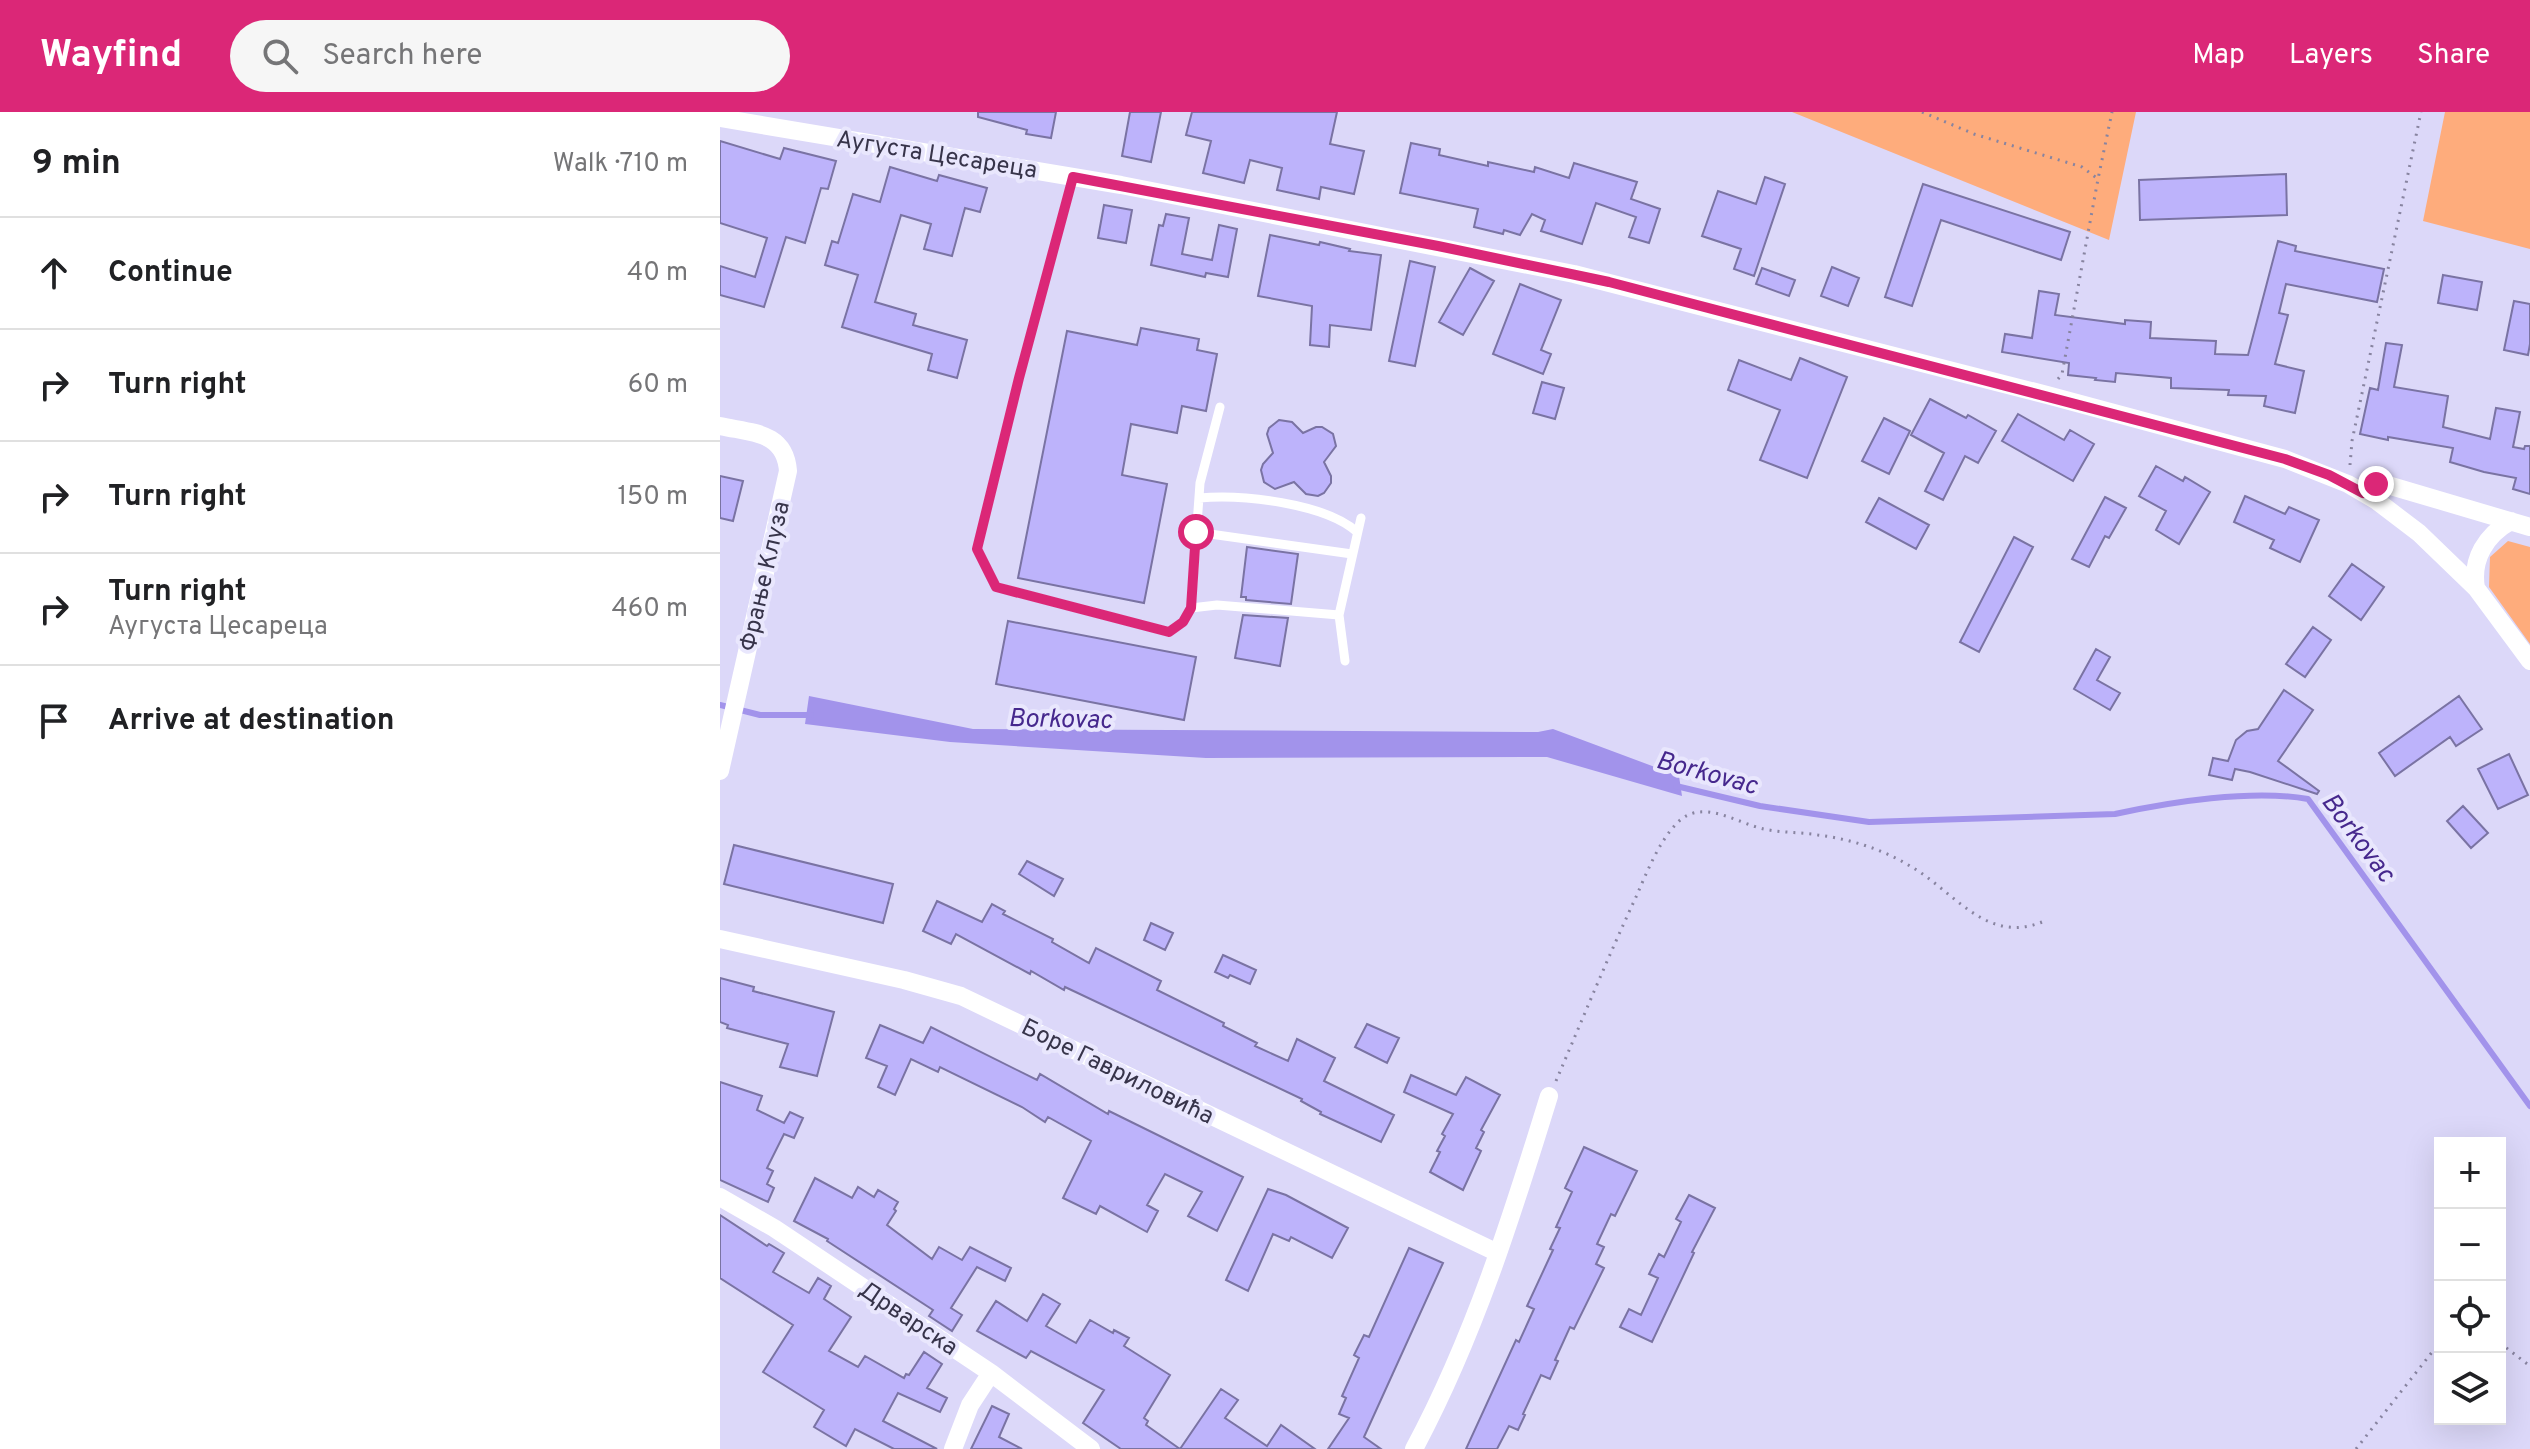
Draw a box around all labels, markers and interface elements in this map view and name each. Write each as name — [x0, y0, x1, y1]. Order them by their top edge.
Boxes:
search box — [230, 20, 790, 92]
text: Wayfind — [40, 32, 182, 81]
icon: search — [258, 34, 302, 78]
text: Search here — [322, 38, 482, 75]
text: Map — [2192, 38, 2245, 74]
text: Layers — [2289, 38, 2373, 74]
text: Share — [2417, 38, 2490, 74]
street label: Аугуста Цесареца — [834, 125, 1039, 187]
text: 9 min — [32, 143, 121, 186]
text: Walk · 710 m — [553, 148, 688, 181]
icon: ahead — [32, 251, 76, 295]
text: Continue — [108, 255, 233, 292]
text: 40 m — [627, 257, 688, 290]
icon: right — [32, 363, 76, 407]
text: Turn right — [108, 367, 246, 404]
text: 60 m — [628, 369, 688, 402]
route end — [2358, 466, 2394, 502]
icon: right — [32, 475, 76, 519]
text: Turn right — [108, 479, 246, 516]
text: 150 m — [617, 481, 688, 514]
street label: Фрање Клуза — [734, 498, 798, 655]
route start — [1178, 514, 1214, 550]
text: Turn right — [108, 574, 246, 611]
icon: right — [32, 587, 76, 631]
text: 460 m — [612, 593, 688, 626]
text: Аугуста Цесареца — [108, 611, 328, 644]
icon: arrive — [32, 699, 76, 743]
text: Arrive at destination — [108, 703, 394, 740]
water label: Borkovac — [1008, 703, 1113, 738]
water label: Borkovac — [1652, 745, 1761, 804]
water label: Borkovac — [2313, 787, 2402, 890]
street label: Боре Гавриловића — [1016, 1013, 1218, 1132]
map controls — [2434, 1137, 2506, 1425]
button: + — [2434, 1137, 2506, 1209]
button: − — [2434, 1209, 2506, 1281]
street label: Дрварска — [853, 1276, 963, 1364]
button: locate — [2434, 1281, 2506, 1353]
button: layers — [2434, 1353, 2506, 1425]

